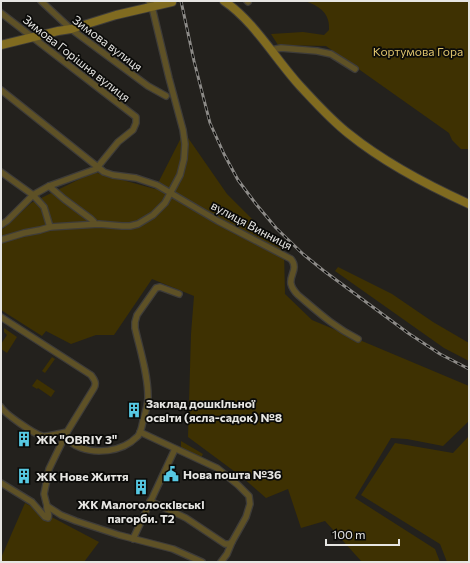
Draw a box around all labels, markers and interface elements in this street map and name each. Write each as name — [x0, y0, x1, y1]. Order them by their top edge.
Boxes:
street label: Зимова Горішня вулиця — [21, 12, 133, 104]
street label: Зимова вулиця — [70, 12, 146, 74]
park label: Кортумова Гора — [373, 44, 463, 58]
street label: вулиця Винниця — [209, 198, 295, 252]
place label: Заклад дошкільної освіти (ясла-садок) №8 — [146, 396, 282, 424]
building icon: Заклад дошкільної освіти (ясла-садок) №8 — [125, 401, 143, 419]
building icon: ЖК "OBRIY 3" — [15, 430, 33, 448]
place label: ЖК "OBRIY 3" — [36, 432, 117, 446]
public building icon: Нова пошта №36 — [162, 465, 180, 483]
building icon: ЖК Нове Життя — [15, 467, 33, 485]
place label: Нова пошта №36 — [183, 467, 281, 481]
place label: ЖК Нове Життя — [36, 469, 129, 483]
building icon: ЖК Малоголосківські пагорби. Т2 — [132, 478, 150, 496]
place label: ЖК Малоголосківські пагорби. Т2 — [77, 497, 205, 525]
scale bar — [326, 521, 399, 547]
text: 100 m — [332, 527, 366, 541]

